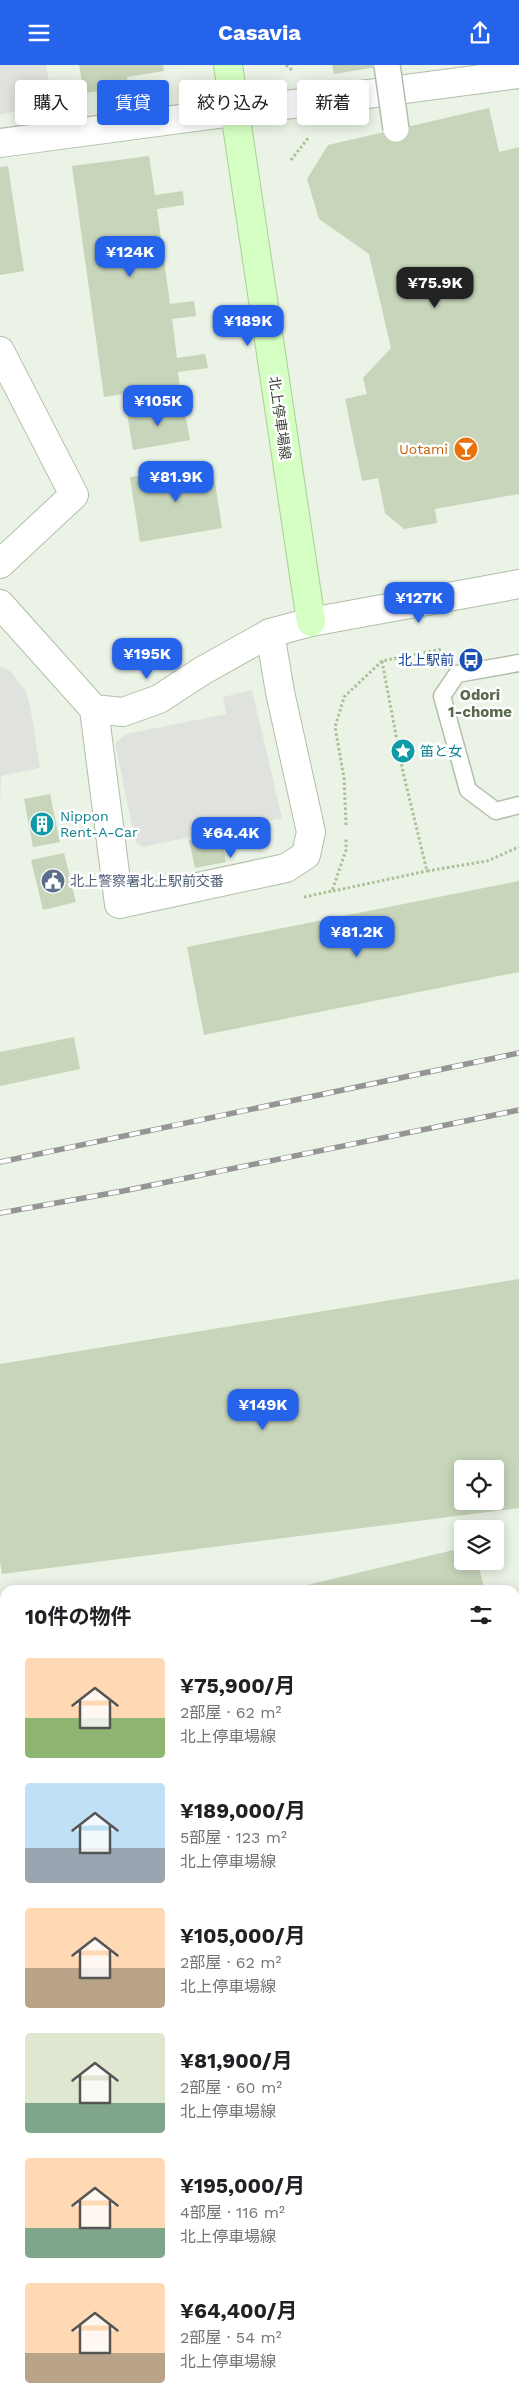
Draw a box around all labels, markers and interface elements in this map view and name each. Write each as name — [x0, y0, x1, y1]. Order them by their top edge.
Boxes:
icon: menu — [25, 19, 53, 47]
icon: share — [466, 19, 494, 47]
text: Casavia — [218, 20, 301, 45]
chip: 購入 — [15, 80, 87, 125]
chip: 賃貸 — [97, 80, 169, 125]
chip: 絞り込み — [179, 80, 287, 125]
chip: 新着 — [297, 80, 369, 125]
pin: ¥124K — [95, 235, 165, 278]
text: ¥124K — [106, 242, 154, 261]
pin: ¥75.9K — [394, 267, 476, 309]
text: ¥75.9K — [407, 273, 463, 292]
pin: ¥189K — [213, 305, 283, 347]
text: ¥189K — [224, 311, 272, 330]
street label: 北上停車場線 — [266, 375, 294, 461]
pin: ¥105K — [123, 385, 193, 427]
text: ¥105K — [134, 391, 182, 410]
bar icon: Uotami — [453, 436, 479, 462]
place label: Uotami — [399, 441, 448, 457]
pin: ¥81.9K — [135, 461, 217, 503]
text: ¥81.9K — [149, 467, 203, 486]
pin: ¥127K — [384, 581, 454, 624]
text: ¥127K — [395, 588, 443, 607]
pin: ¥195K — [112, 637, 182, 680]
text: ¥195K — [123, 644, 171, 663]
bus stop icon: 北上駅前 — [458, 647, 484, 673]
place label: 北上駅前 — [398, 652, 454, 668]
district label: Odori 1-chome — [448, 686, 512, 721]
place icon: 笛と女 — [390, 738, 416, 764]
place label: 笛と女 — [420, 743, 462, 759]
place label: Nippon Rent-A-Car — [60, 808, 138, 840]
building icon: Nippon Rent-A-Car — [29, 811, 55, 837]
pin: ¥64.4K — [190, 817, 272, 859]
text: ¥64.4K — [203, 823, 259, 842]
public building icon: 北上警察署北上駅前交番 — [40, 868, 66, 894]
place label: 北上警察署北上駅前交番 — [70, 873, 224, 889]
pin: ¥81.2K — [316, 915, 398, 958]
text: ¥81.2K — [331, 922, 383, 941]
pin: ¥149K — [228, 1389, 298, 1431]
text: ¥149K — [239, 1395, 287, 1414]
map controls — [454, 1460, 504, 1570]
button: locate — [454, 1460, 504, 1510]
button: layers — [454, 1520, 504, 1570]
icon: filters — [467, 1601, 495, 1629]
text: 10件の物件 — [25, 1604, 132, 1629]
text: ¥75,900/月 — [180, 1673, 295, 1698]
icon: home — [65, 1678, 125, 1738]
text: 2部屋 · 62 m² — [180, 1703, 281, 1722]
text: 北上停車場線 — [180, 1727, 276, 1746]
text: ¥189,000/月 — [180, 1798, 306, 1823]
icon: home — [65, 1803, 125, 1863]
text: 5部屋 · 123 m² — [180, 1828, 287, 1847]
text: 北上停車場線 — [180, 1852, 276, 1871]
text: ¥105,000/月 — [180, 1923, 305, 1948]
icon: home — [65, 1928, 125, 1988]
text: 2部屋 · 62 m² — [180, 1953, 281, 1972]
text: 北上停車場線 — [180, 1977, 276, 1996]
text: ¥81,900/月 — [180, 2048, 293, 2073]
icon: home — [65, 2053, 125, 2113]
text: 2部屋 · 60 m² — [180, 2078, 282, 2097]
text: 北上停車場線 — [180, 2102, 276, 2121]
text: ¥195,000/月 — [180, 2173, 305, 2198]
icon: home — [65, 2178, 125, 2238]
text: 4部屋 · 116 m² — [180, 2203, 285, 2222]
text: 北上停車場線 — [180, 2227, 276, 2246]
text: ¥64,400/月 — [180, 2298, 297, 2323]
icon: home — [65, 2303, 125, 2363]
text: 2部屋 · 54 m² — [180, 2328, 282, 2347]
text: 北上停車場線 — [180, 2352, 276, 2371]

